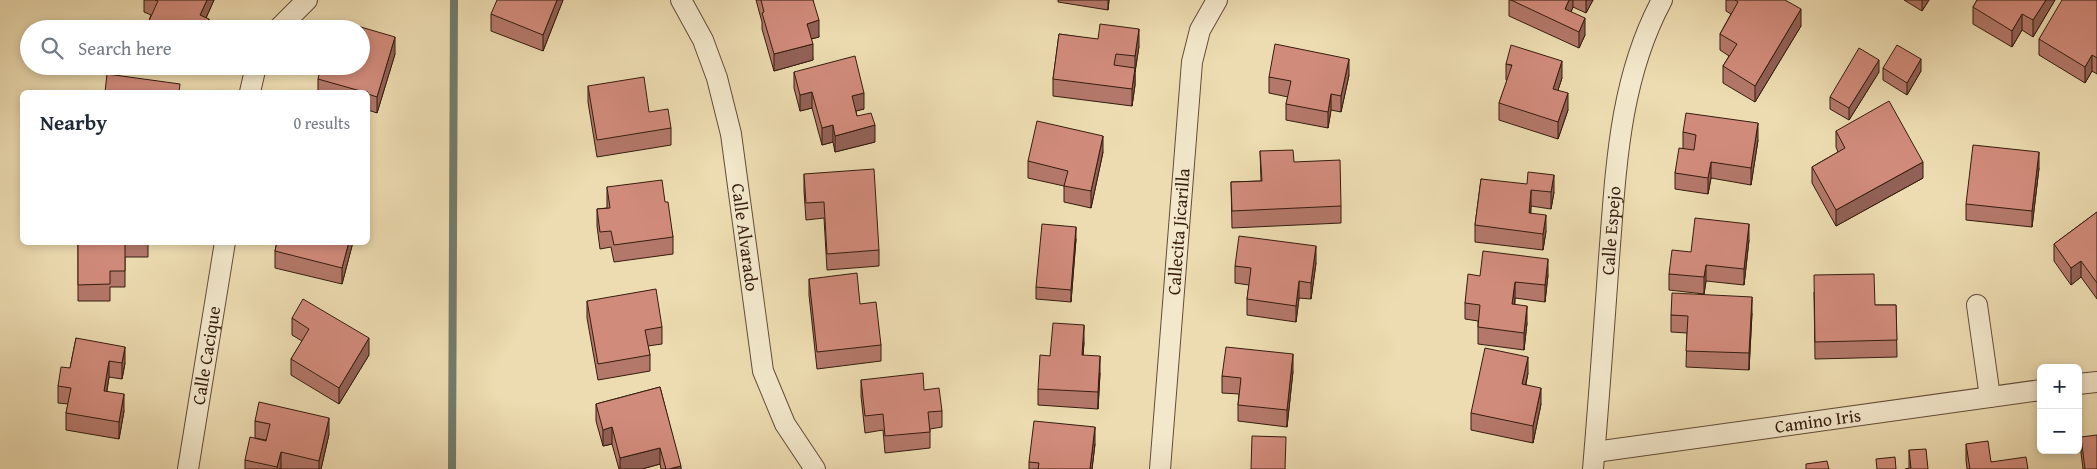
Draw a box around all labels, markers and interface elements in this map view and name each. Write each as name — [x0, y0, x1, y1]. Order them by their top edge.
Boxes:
search box — [20, 20, 370, 75]
icon: search — [38, 34, 66, 62]
text: Search here — [78, 34, 172, 62]
text: Nearby — [40, 107, 107, 138]
text: 0 results — [293, 111, 350, 135]
street label: Callecita Jicarilla — [1160, 167, 1197, 296]
street label: Calle Alvarado — [725, 182, 766, 293]
street label: Calle Espejo — [1594, 185, 1628, 276]
street label: Calle Cacique — [185, 304, 227, 407]
map controls — [2037, 364, 2082, 454]
button: + — [2037, 364, 2082, 409]
street label: Camino Iris — [1773, 401, 1863, 440]
button: − — [2037, 409, 2082, 454]

